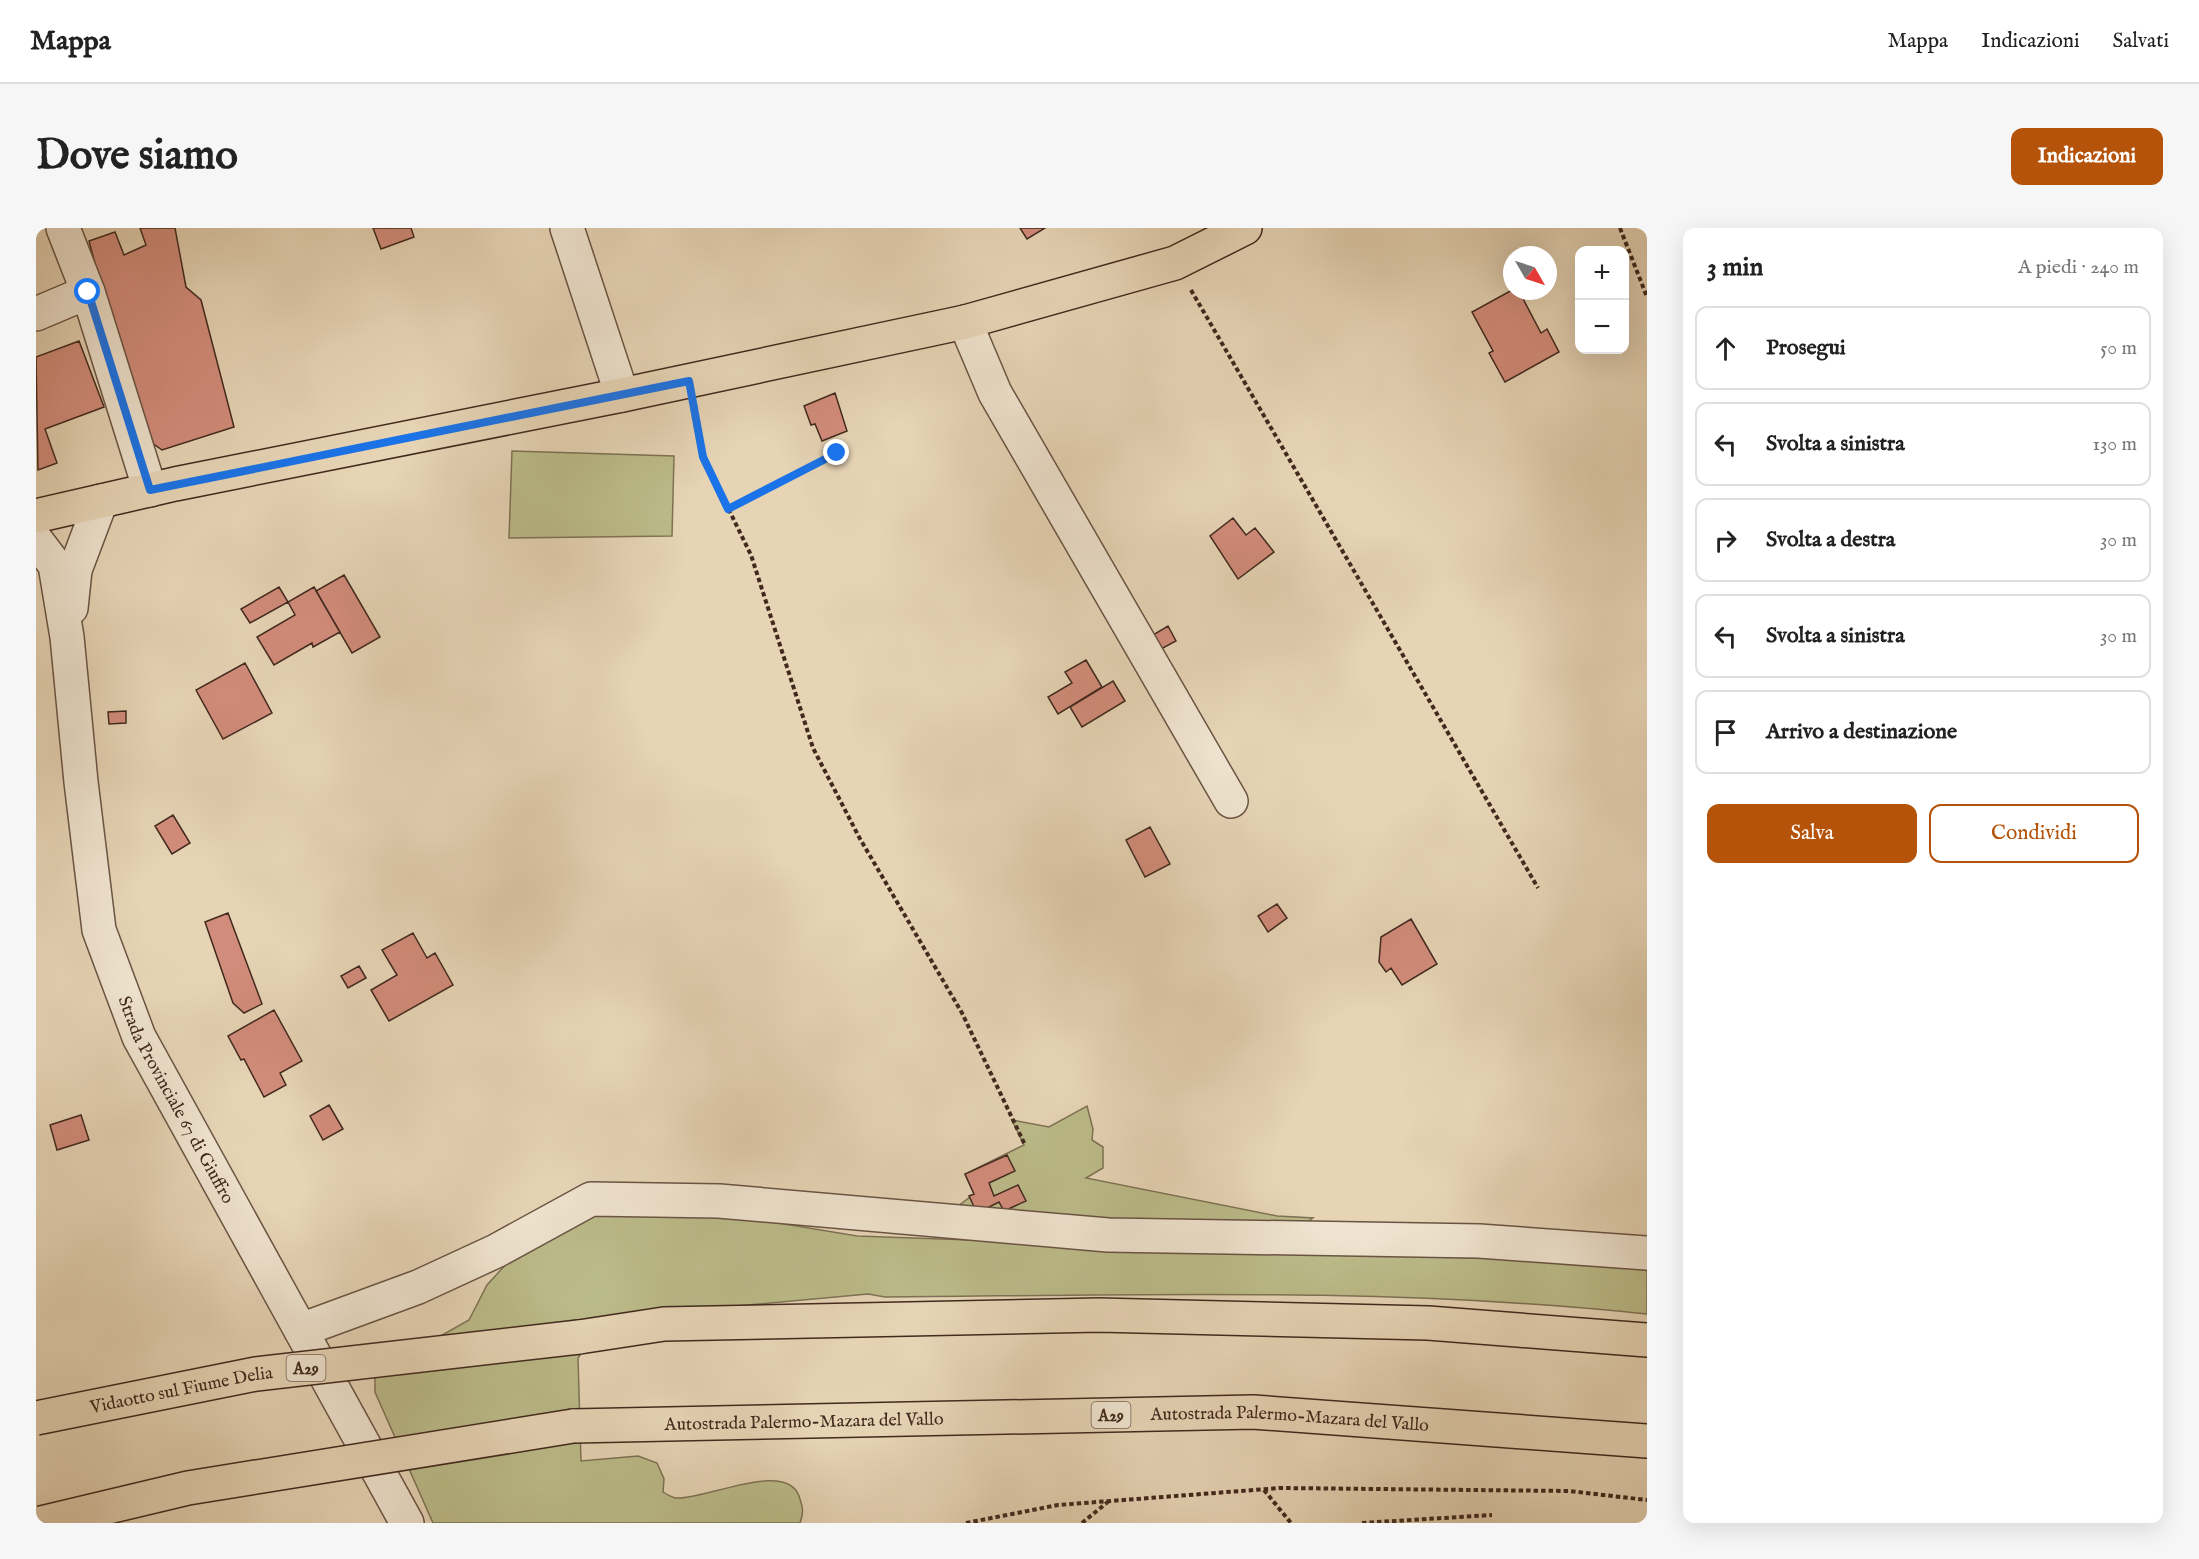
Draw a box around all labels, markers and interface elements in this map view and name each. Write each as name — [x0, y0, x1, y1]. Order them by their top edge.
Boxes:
text: Mappa — [30, 24, 111, 59]
text: Mappa — [1888, 28, 1948, 55]
text: Indicazioni — [1981, 28, 2080, 55]
text: Salvati — [2113, 28, 2169, 55]
button: Indicazioni — [2011, 128, 2163, 185]
text: Dove siamo — [36, 130, 238, 183]
north arrow — [1503, 246, 1557, 300]
map controls — [1575, 246, 1629, 354]
button: + — [1575, 246, 1629, 300]
text: 3 min — [1707, 251, 1763, 284]
text: A piedi · 240 m — [2018, 255, 2139, 280]
route start — [74, 278, 100, 304]
button: − — [1575, 300, 1629, 354]
icon: ahead — [1709, 332, 1742, 365]
text: Prosegui — [1766, 334, 1846, 362]
text: 50 m — [2100, 336, 2137, 361]
icon: left — [1709, 428, 1742, 461]
text: Svolta a sinistra — [1766, 430, 1905, 458]
text: 130 m — [2092, 432, 2137, 457]
route end — [823, 439, 849, 465]
icon: right — [1709, 524, 1742, 557]
text: Svolta a destra — [1766, 526, 1895, 554]
text: 30 m — [2100, 528, 2137, 553]
icon: left — [1709, 620, 1742, 653]
text: Svolta a sinistra — [1766, 622, 1905, 650]
text: 30 m — [2100, 624, 2137, 649]
icon: arrive — [1709, 716, 1742, 749]
text: Arrivo a destinazione — [1766, 718, 1957, 746]
button: Salva — [1707, 804, 1917, 863]
button: Condividi — [1929, 804, 2139, 863]
street label: Strada Provinciale 67 di Giuffro — [112, 993, 239, 1208]
road number: A29 — [286, 1355, 326, 1381]
street label: Vidaotto sul Fiume Delia — [87, 1362, 274, 1420]
road number: A29 — [1092, 1402, 1130, 1428]
street label: Autostrada Palermo-Mazara del Vallo — [1149, 1402, 1430, 1438]
street label: Autostrada Palermo-Mazara del Vallo — [663, 1408, 944, 1437]

